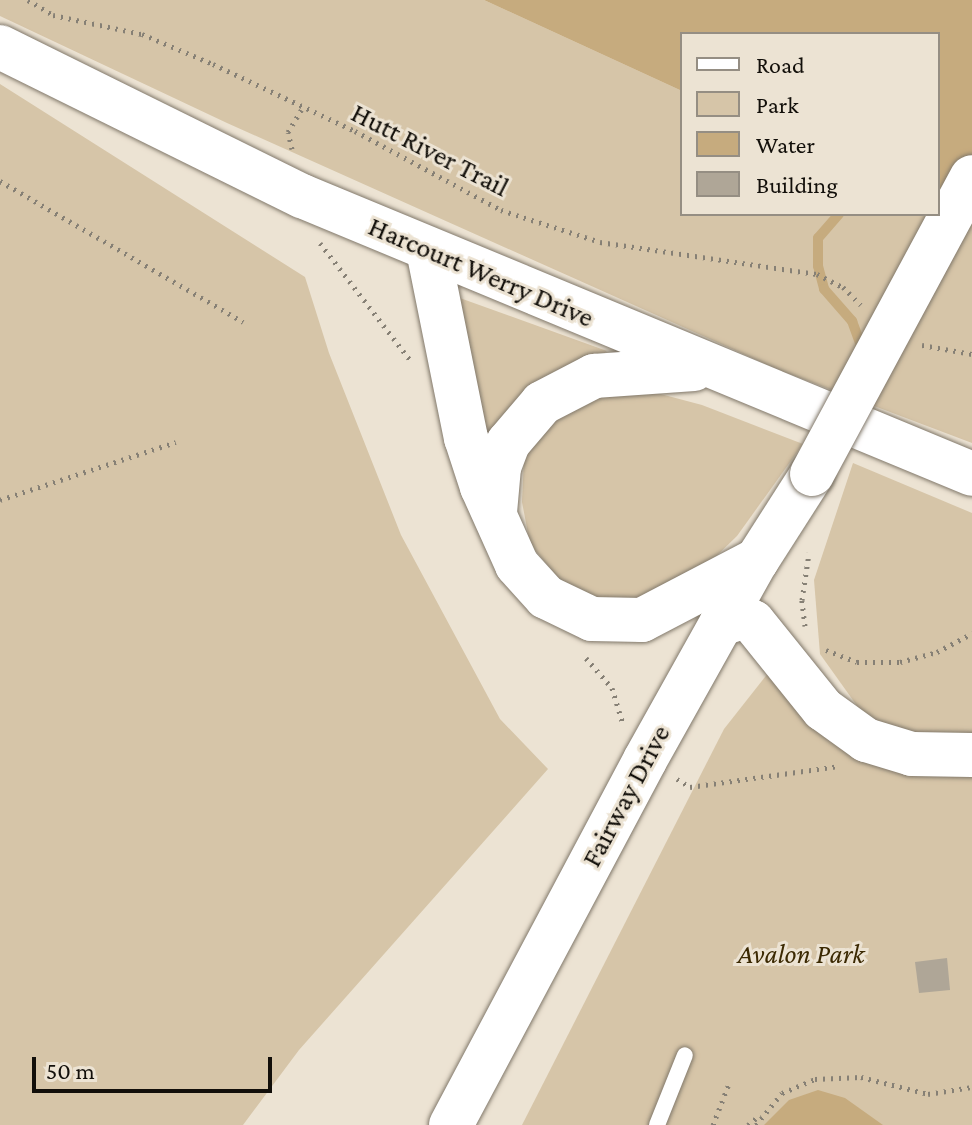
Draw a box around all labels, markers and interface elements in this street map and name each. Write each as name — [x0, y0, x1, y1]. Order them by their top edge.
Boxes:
legend — [680, 32, 940, 216]
text: Road — [756, 51, 805, 78]
text: Park — [756, 91, 799, 118]
street label: Hutt River Trail — [346, 96, 514, 204]
text: Water — [756, 131, 815, 158]
text: Building — [756, 171, 838, 198]
street label: Harcourt Werry Drive — [363, 209, 599, 335]
street label: Fairway Drive — [575, 719, 677, 873]
park label: Avalon Park — [738, 937, 864, 971]
scale bar — [36, 1041, 276, 1091]
text: 50 m — [46, 1057, 95, 1084]

